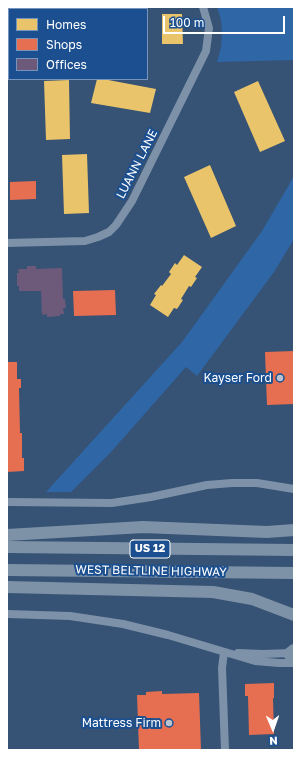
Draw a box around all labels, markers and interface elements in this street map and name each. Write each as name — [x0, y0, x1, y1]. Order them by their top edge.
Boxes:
legend — [8, 8, 148, 80]
scale bar — [165, 8, 287, 34]
text: 100 m — [170, 15, 204, 30]
text: Homes — [46, 17, 86, 32]
text: Shops — [46, 37, 82, 52]
text: Offices — [46, 57, 87, 72]
street label: LUANN LANE — [113, 127, 161, 201]
place label: Kayser Ford — [203, 371, 272, 385]
marker: Kayser Ford — [275, 373, 285, 383]
road number: US 12 — [130, 540, 170, 558]
street label: WEST BELTLINE HIGHWAY — [75, 562, 227, 580]
north arrow — [253, 709, 293, 749]
place label: Mattress Firm — [82, 716, 161, 730]
marker: Mattress Firm — [164, 718, 174, 728]
text: N — [269, 735, 278, 748]

